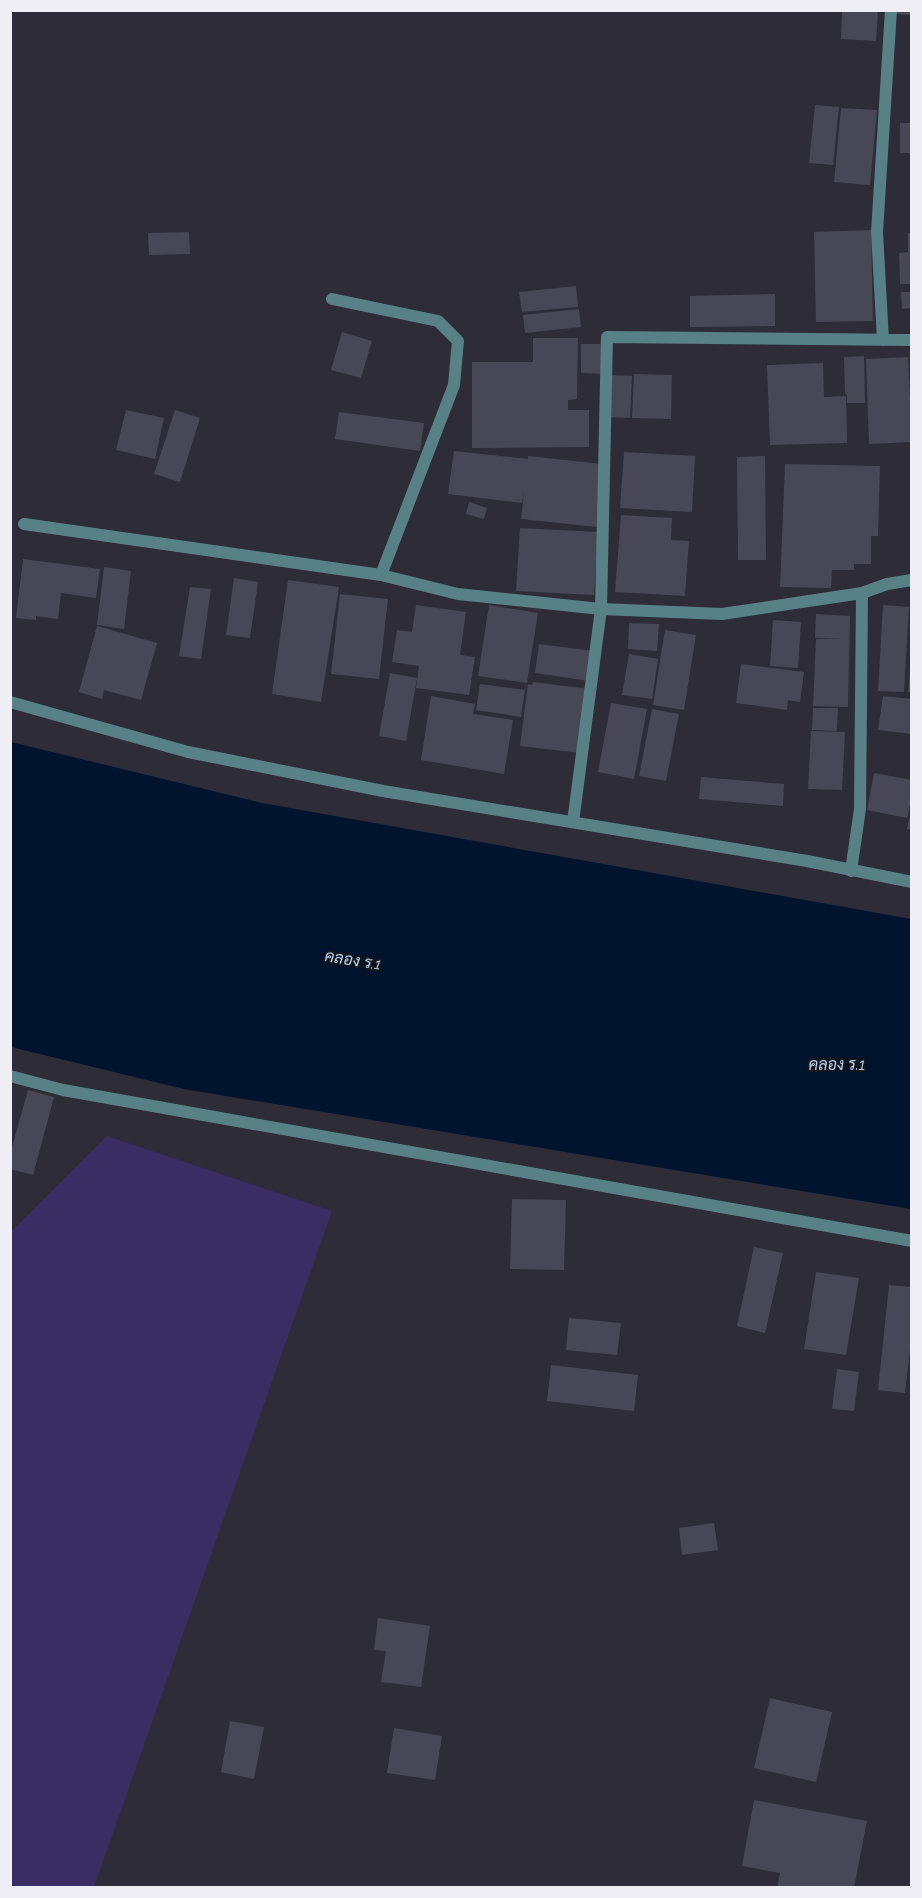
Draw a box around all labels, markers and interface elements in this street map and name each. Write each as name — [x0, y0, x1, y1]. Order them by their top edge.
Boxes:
water label: คลอง ร.1 — [323, 946, 383, 974]
water label: คลอง ร.1 — [809, 1055, 865, 1074]

